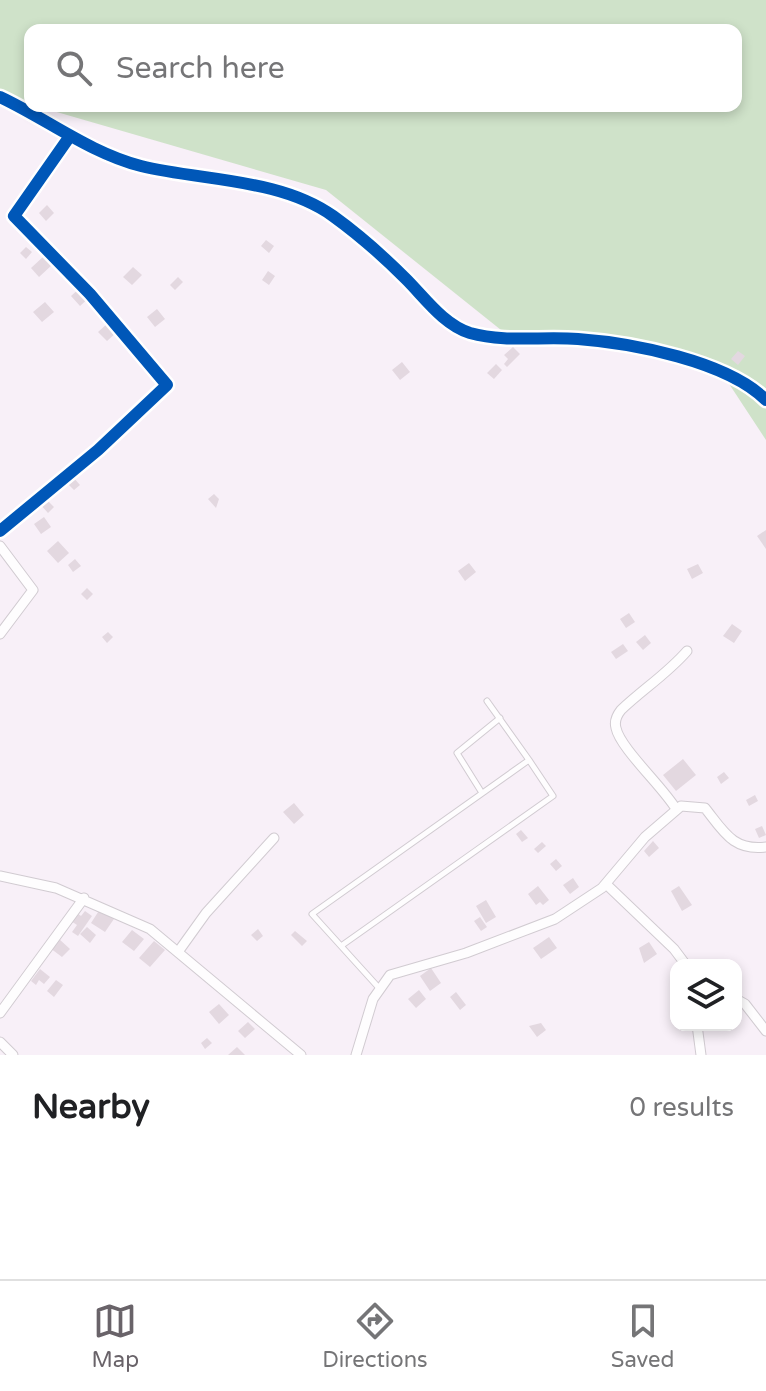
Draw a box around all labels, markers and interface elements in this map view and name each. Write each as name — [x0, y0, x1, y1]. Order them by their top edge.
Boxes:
search box — [24, 24, 742, 112]
icon: search — [52, 46, 96, 90]
text: Search here — [116, 50, 285, 87]
map controls — [670, 959, 742, 1031]
button: layers — [670, 959, 742, 1031]
text: Nearby — [32, 1087, 150, 1128]
text: 0 results — [629, 1092, 734, 1123]
tab: Map — [92, 1299, 139, 1373]
tab: Directions — [322, 1299, 428, 1373]
tab: Saved — [611, 1299, 674, 1373]

